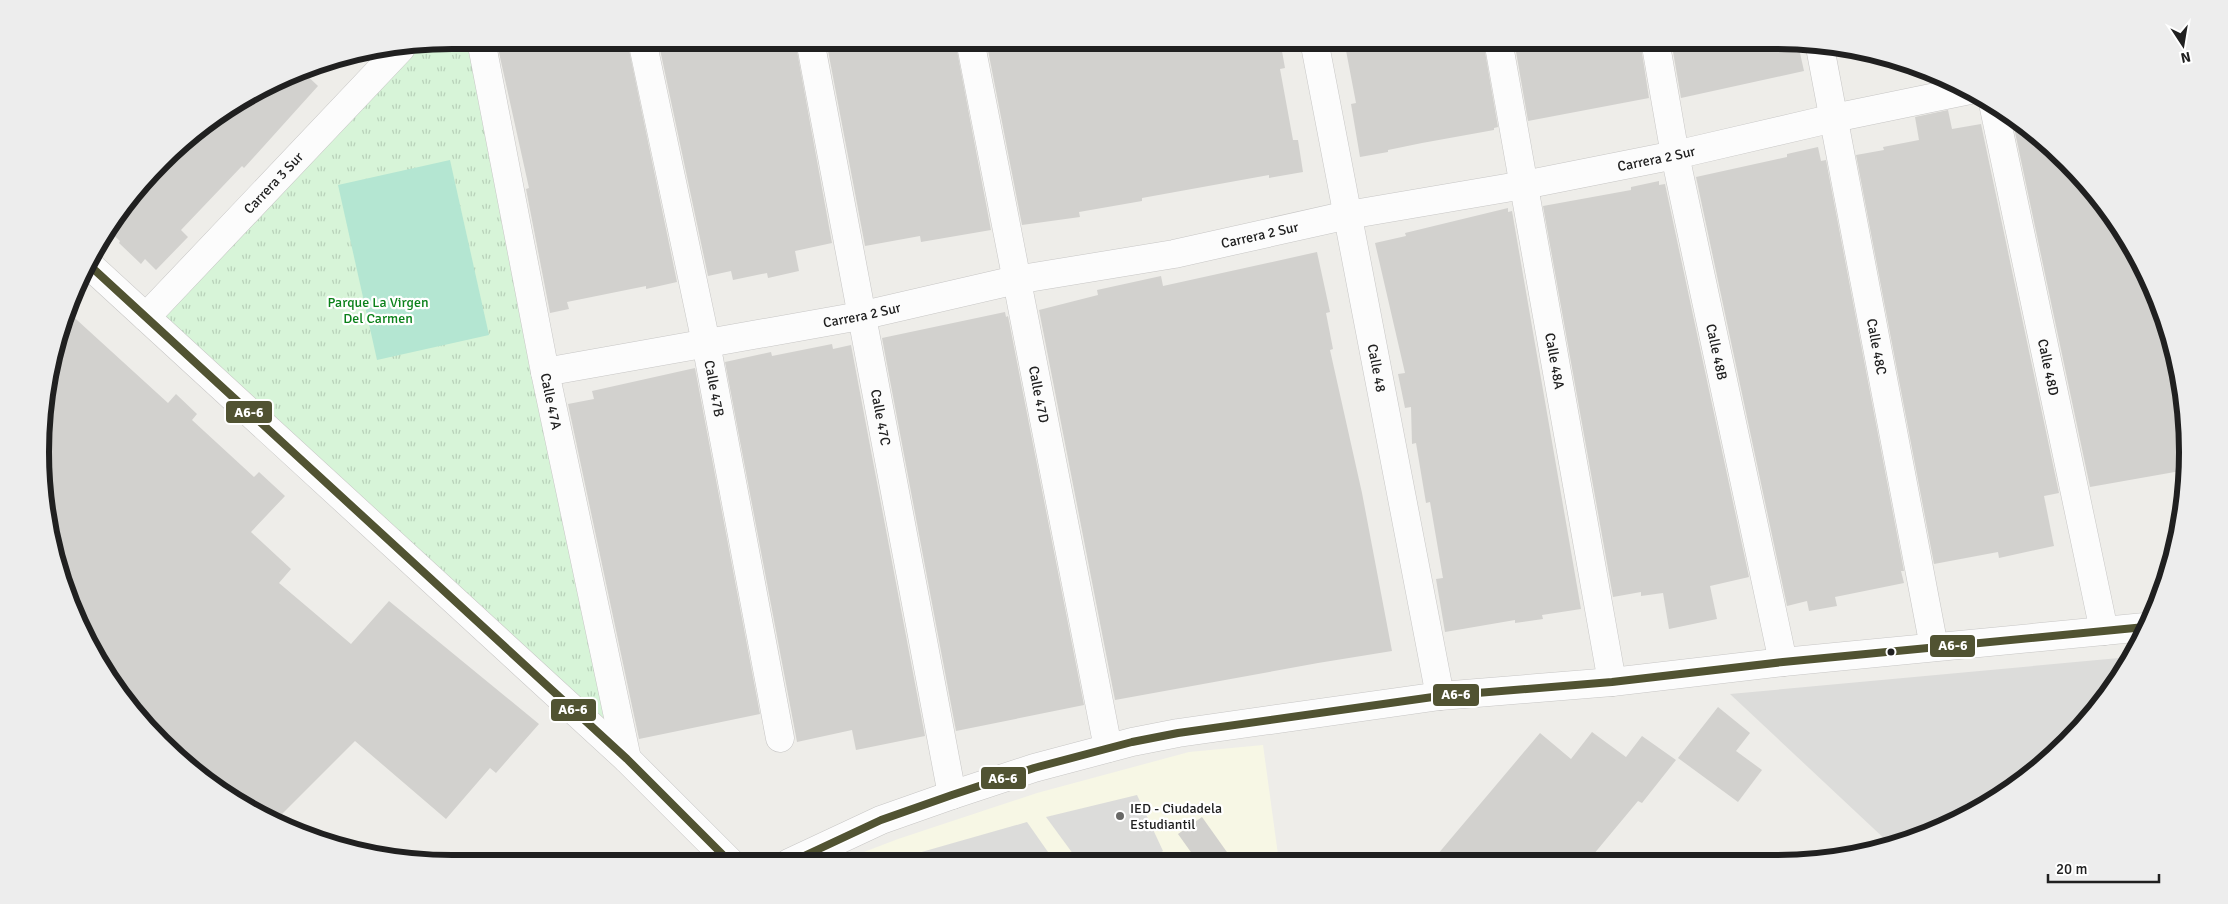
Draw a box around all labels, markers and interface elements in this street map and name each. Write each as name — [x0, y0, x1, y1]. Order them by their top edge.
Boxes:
north arrow — [2158, 20, 2208, 70]
text: N — [2179, 48, 2192, 67]
street label: Carrera 2 Sur — [1616, 142, 1698, 175]
street label: Carrera 3 Sur — [240, 148, 308, 218]
street label: Carrera 2 Sur — [1219, 218, 1301, 252]
park label: Parque La Virgen Del Carmen — [327, 294, 429, 327]
street label: Carrera 2 Sur — [822, 299, 903, 331]
street label: Calle 48C — [1863, 317, 1890, 376]
street label: Calle 48B — [1702, 322, 1731, 382]
street label: Calle 48A — [1541, 331, 1568, 391]
street label: Calle 48D — [2034, 337, 2062, 397]
street label: Calle 48 — [1364, 343, 1389, 394]
street label: Calle 47B — [700, 359, 728, 418]
street label: Calle 47D — [1025, 364, 1052, 424]
street label: Calle 47A — [536, 372, 565, 432]
street label: Calle 47C — [867, 388, 894, 447]
line badge: A6-6 — [225, 400, 273, 424]
text: A6-6 — [234, 404, 264, 421]
line badge: A6-6 — [1929, 634, 1976, 658]
text: A6-6 — [1938, 637, 1968, 654]
unlabelled marker — [1886, 647, 1896, 657]
line badge: A6-6 — [1432, 683, 1480, 707]
text: A6-6 — [1441, 686, 1471, 703]
line badge: A6-6 — [550, 698, 597, 722]
text: A6-6 — [558, 701, 588, 718]
line badge: A6-6 — [980, 766, 1027, 790]
text: A6-6 — [988, 770, 1018, 787]
place label: IED - Ciudadela Estudiantil — [1130, 800, 1222, 833]
marker: IED - Ciudadela Estudiantil — [1114, 810, 1126, 822]
scale bar — [2048, 852, 2159, 884]
text: 20 m — [2056, 860, 2087, 878]

